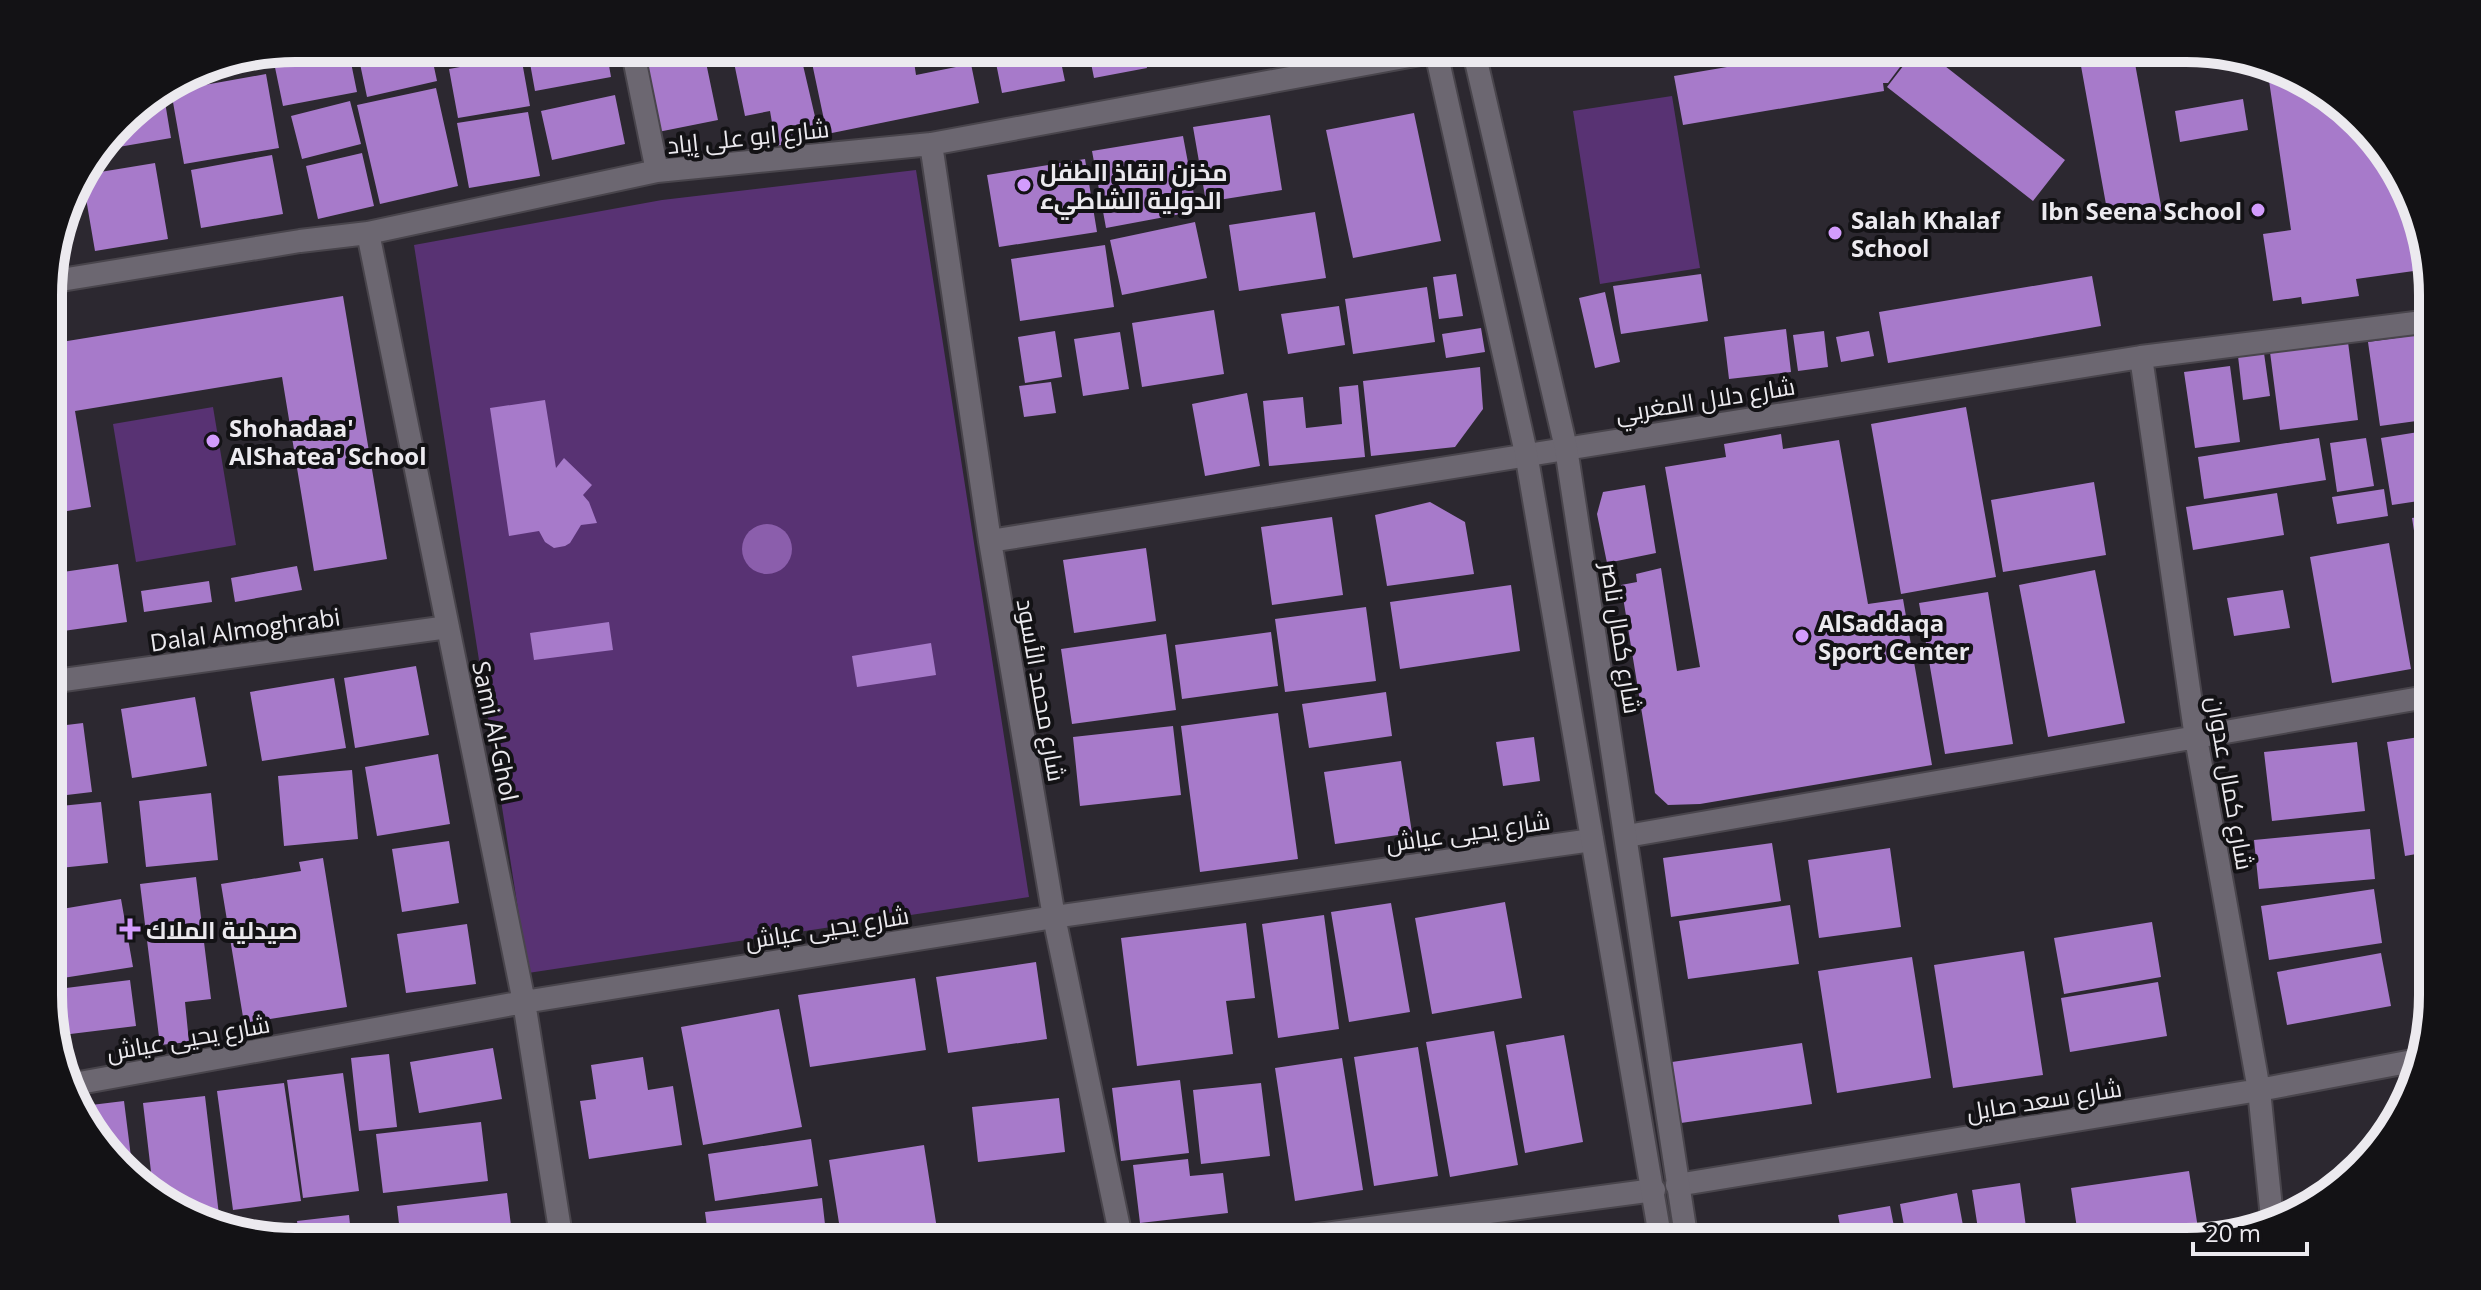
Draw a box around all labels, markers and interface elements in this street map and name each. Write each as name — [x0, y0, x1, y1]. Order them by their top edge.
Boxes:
street label: شارع ابو على إياد — [665, 111, 831, 162]
place label: مخزن انقاذ الطفل الدولية الشاطيء — [1040, 155, 1228, 220]
marker: مخزن انقاذ الطفل الدولية الشاطيء — [1015, 176, 1033, 194]
place label: Ibn Seena School — [2040, 194, 2242, 227]
marker: Ibn Seena School — [2249, 201, 2267, 219]
place label: Salah Khalaf School — [1851, 203, 2002, 264]
marker: Salah Khalaf School — [1826, 224, 1844, 242]
street label: شارع دلال المغربي — [1613, 369, 1798, 433]
place label: Shohadaa' AlShatea' School — [229, 411, 426, 472]
marker: Shohadaa' AlShatea' School — [204, 432, 222, 450]
street label: شارع كمال ناصر — [1592, 558, 1650, 716]
street label: شارع محمد الأسود — [1009, 596, 1074, 784]
street label: Dalal Almoghrabi — [148, 599, 342, 659]
place label: AlSaddaqa Sport Center — [1818, 606, 1970, 667]
marker: AlSaddaqa Sport Center — [1793, 627, 1811, 645]
street label: Sami Al-Ghol — [465, 658, 527, 804]
street label: شارع كمال عدوان — [2199, 694, 2263, 873]
street label: شارع يحيى عياش — [1384, 803, 1552, 860]
street label: شارع يحيى عياش — [743, 898, 911, 957]
place label: صيدلية الملاك — [146, 913, 298, 946]
marker: صيدلية الملاك — [121, 920, 139, 938]
street label: شارع يحيى عياش — [104, 1006, 273, 1069]
street label: شارع سعد صايل — [1964, 1070, 2124, 1129]
scale bar — [2193, 1206, 2307, 1256]
text: 20 m — [2205, 1216, 2261, 1249]

